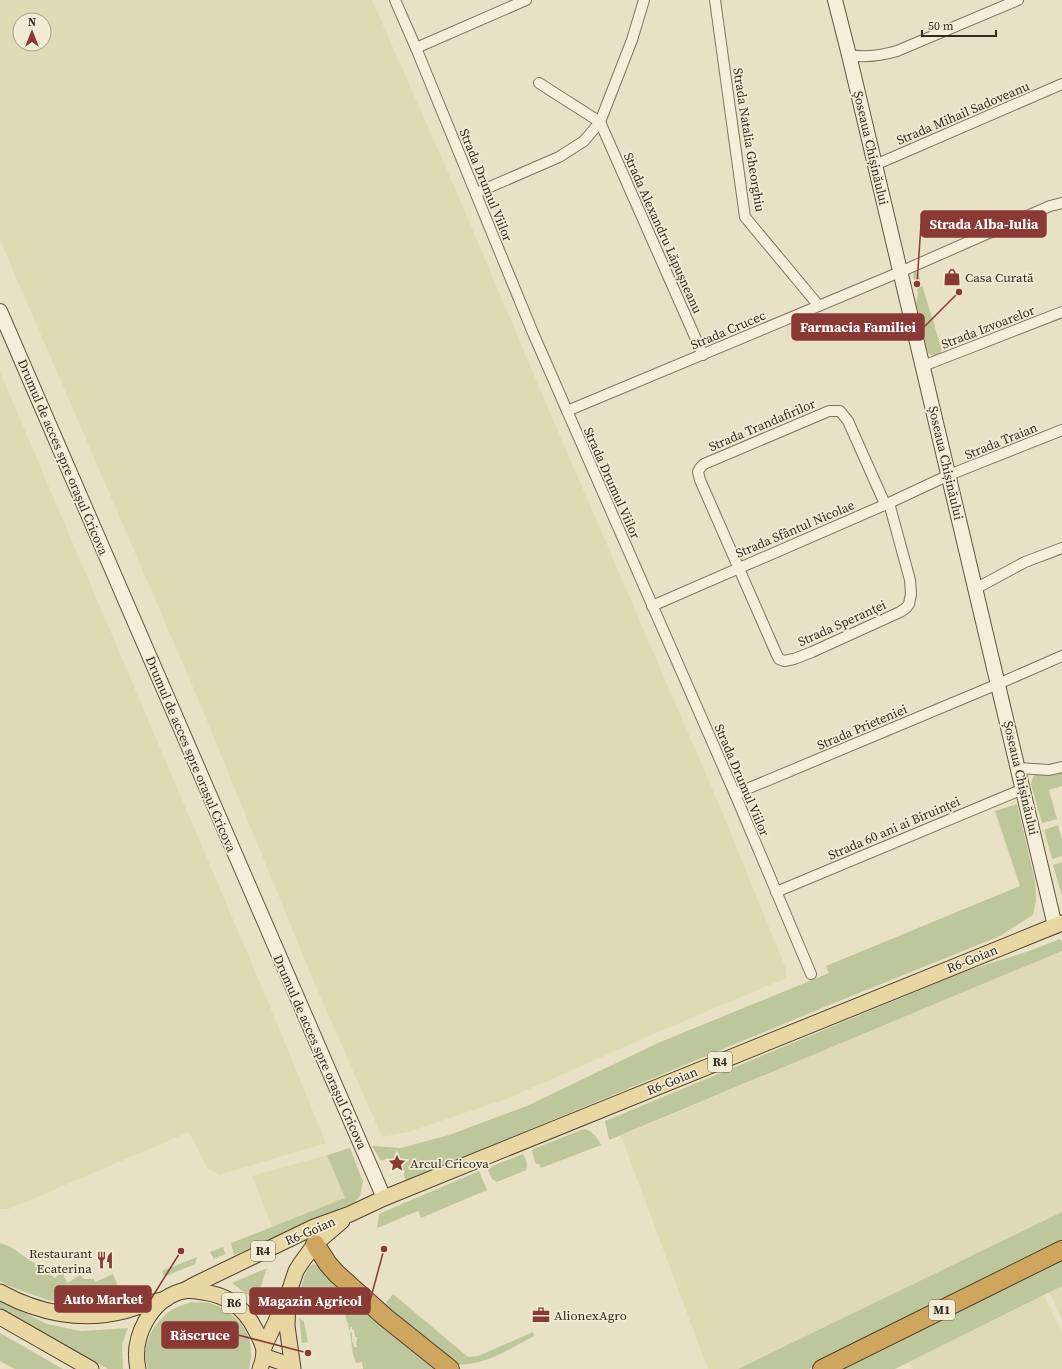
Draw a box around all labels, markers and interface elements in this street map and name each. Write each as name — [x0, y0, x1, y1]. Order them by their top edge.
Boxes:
north arrow — [12, 12, 52, 52]
scale bar — [922, 12, 996, 38]
text: N — [28, 15, 36, 30]
text: 50 m — [928, 18, 954, 34]
street label: Strada Natalia Gheorghiu — [729, 67, 769, 214]
street label: Strada Mihail Sadoveanu — [894, 77, 1032, 149]
street label: Șoseaua Chișinăului — [850, 89, 892, 207]
street label: Strada Drumul Viilor — [456, 126, 517, 244]
street label: Strada Alexandru Lăpușneanu — [620, 150, 706, 317]
callout: Strada Alba-Iulia — [921, 211, 1046, 237]
text: Strada Alba-Iulia — [929, 214, 1039, 234]
shop icon: Casa Curată — [942, 267, 962, 287]
place label: Casa Curată — [965, 269, 1034, 286]
street label: Strada Izvoarelor — [939, 301, 1038, 353]
street label: Strada Crucec — [688, 307, 768, 353]
callout: Farmacia Familiei — [792, 314, 924, 340]
text: Farmacia Familiei — [800, 317, 917, 337]
street label: Drumul de acces spre orașul Cricova — [14, 356, 112, 558]
street label: Strada Trandafirilor — [706, 395, 818, 455]
street label: Șoseaua Chișinăului — [925, 404, 967, 522]
street label: Strada Traian — [962, 419, 1040, 463]
street label: Strada Drumul Viilor — [580, 425, 644, 542]
street label: Strada Sfântul Nicolae — [733, 496, 857, 562]
street label: Strada Speranţei — [795, 596, 889, 650]
street label: Drumul de acces spre orașul Cricova — [142, 653, 240, 855]
street label: Strada Prieteniei — [814, 700, 910, 754]
street label: Șoseaua Chișinăului — [1000, 719, 1042, 837]
street label: Strada Drumul Viilor — [711, 721, 774, 839]
street label: Strada 60 ani ai Biruinței — [825, 792, 963, 864]
street label: R6-Goian — [944, 941, 1000, 977]
street label: Drumul de acces spre orașul Cricova — [269, 952, 371, 1152]
road number: R4 — [708, 1052, 732, 1072]
street label: R6-Goian — [644, 1063, 700, 1099]
place icon: Arcul Cricova — [387, 1153, 407, 1173]
place label: Arcul Cricova — [410, 1155, 489, 1172]
street label: R6-Goian — [282, 1213, 338, 1249]
road number: R4 — [251, 1241, 275, 1261]
place label: Restaurant Ecaterina — [29, 1245, 93, 1277]
restaurant icon: Restaurant Ecaterina — [95, 1250, 115, 1270]
callout: Auto Market — [55, 1286, 151, 1312]
callout: Magazin Agricol — [250, 1288, 370, 1314]
text: Auto Market — [63, 1289, 144, 1309]
text: Magazin Agricol — [258, 1291, 363, 1311]
road number: R6 — [222, 1293, 246, 1313]
road number: M1 — [929, 1300, 955, 1320]
office icon: AlionexAgro — [531, 1305, 551, 1325]
place label: AlionexAgro — [554, 1307, 627, 1324]
callout: Răscruce — [162, 1322, 238, 1348]
text: Răscruce — [170, 1325, 230, 1345]

